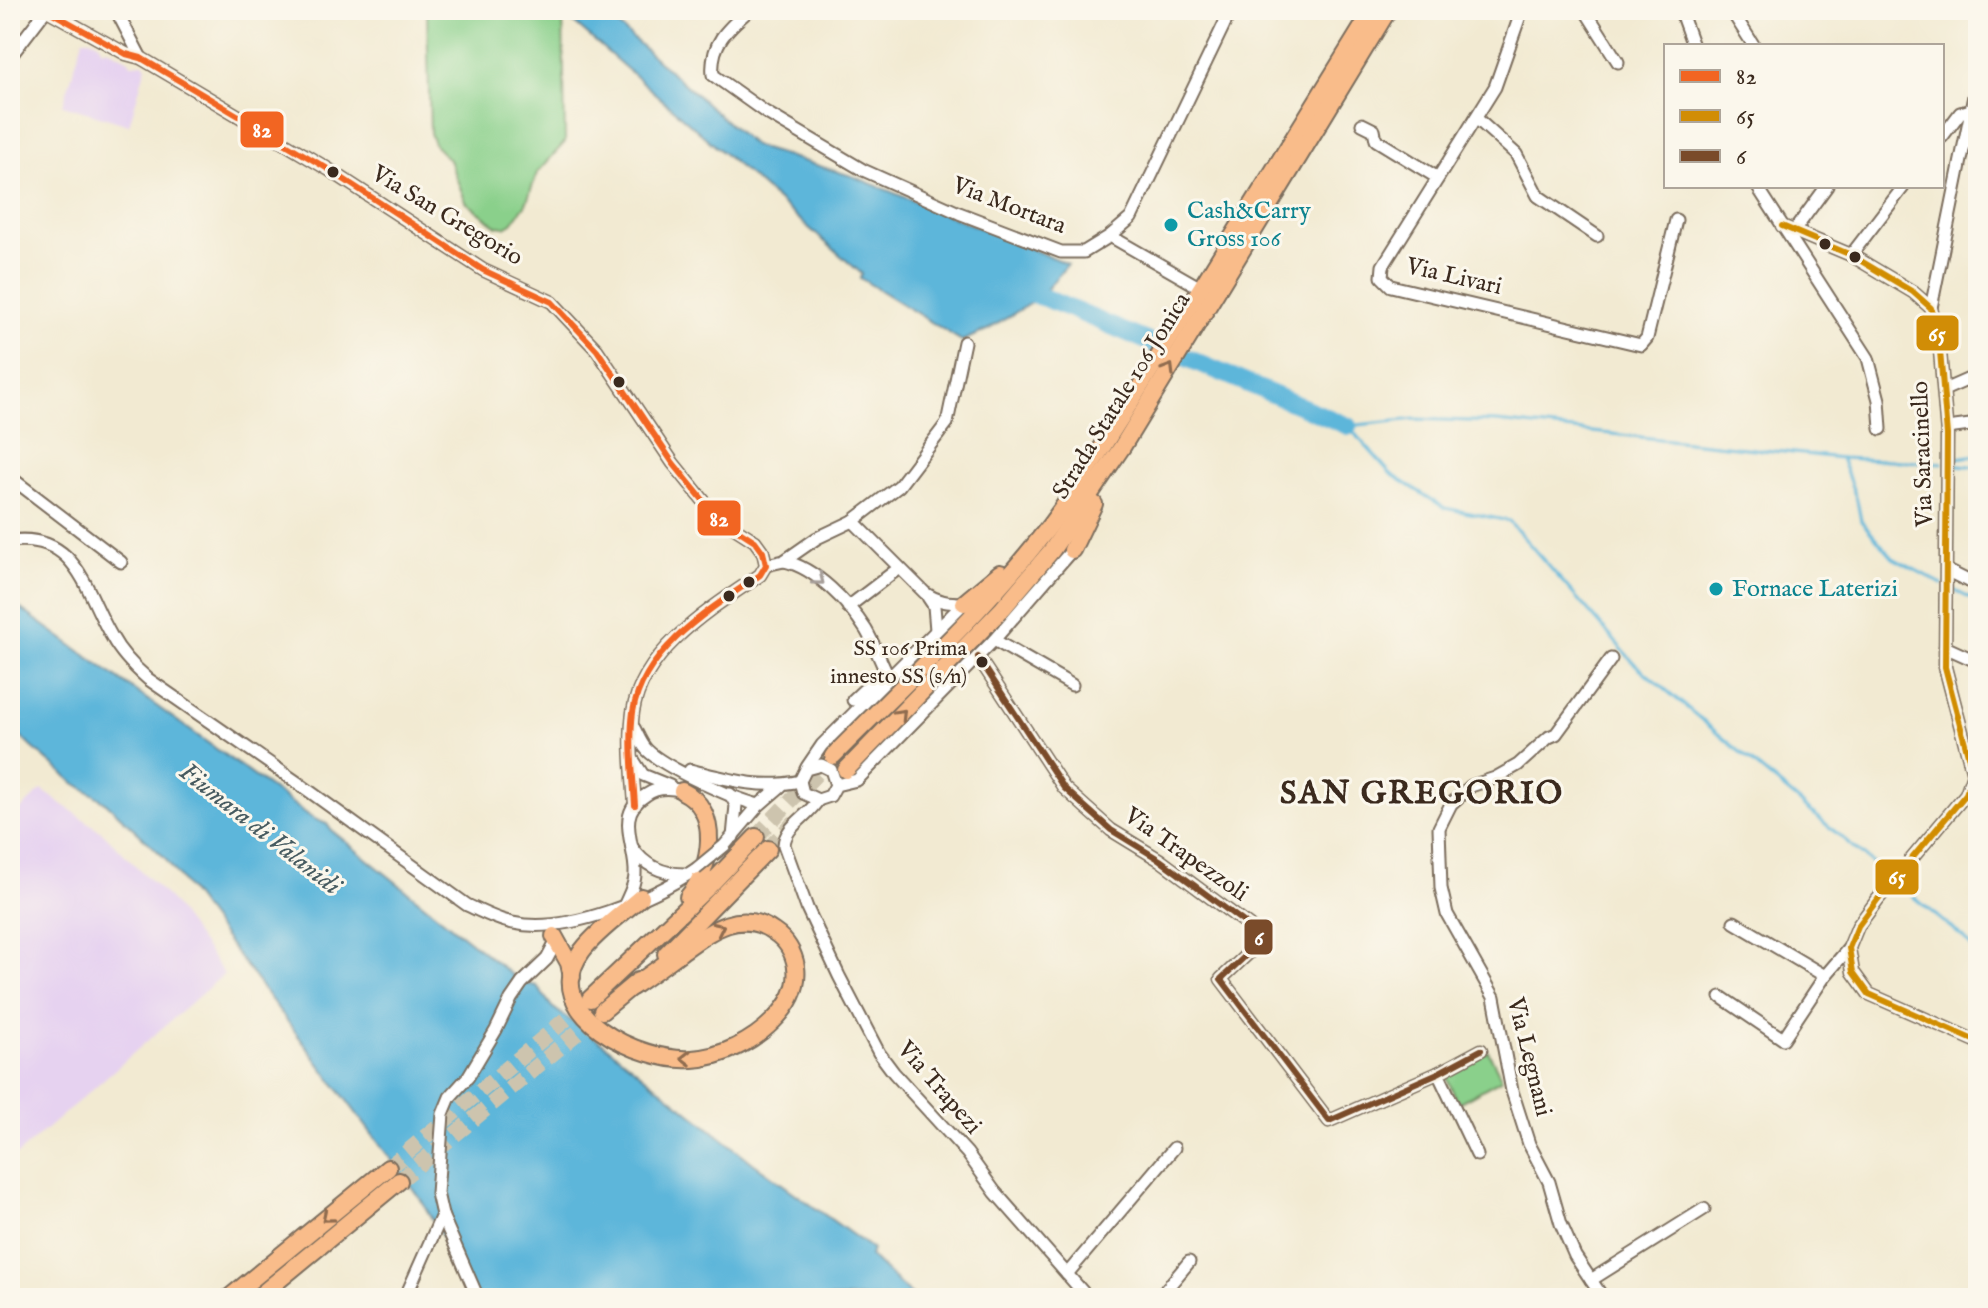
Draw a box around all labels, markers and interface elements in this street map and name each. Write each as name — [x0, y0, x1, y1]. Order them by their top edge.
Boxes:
legend — [1664, 44, 1944, 188]
text: 82 — [1736, 62, 1757, 93]
text: 65 — [1736, 102, 1755, 133]
line badge: 82 — [239, 110, 285, 149]
text: 82 — [253, 117, 271, 145]
text: 6 — [1736, 142, 1747, 173]
street label: Via San Gregorio — [365, 158, 528, 273]
unlabelled marker — [325, 164, 341, 180]
street label: Via Mortara — [947, 170, 1071, 242]
place label: Cash&Carry Gross 106 — [1187, 196, 1311, 255]
marker: Cash&Carry Gross 106 — [1162, 216, 1180, 234]
unlabelled marker — [1817, 236, 1833, 252]
unlabelled marker — [1847, 249, 1863, 265]
street label: Via Livari — [1402, 251, 1505, 303]
street label: Strada Statale 106 Jonica — [1046, 286, 1199, 505]
line badge: 65 — [1915, 314, 1960, 352]
text: 65 — [1928, 321, 1946, 349]
one-way arrow — [1159, 363, 1174, 378]
unlabelled marker — [611, 374, 627, 390]
street label: Via Saracinello — [1905, 380, 1941, 529]
line badge: 82 — [696, 499, 742, 537]
text: 82 — [710, 506, 728, 534]
one-way arrow — [810, 570, 824, 585]
unlabelled marker — [741, 574, 757, 590]
place label: Fornace Laterizi — [1732, 574, 1898, 605]
marker: Fornace Laterizi — [1707, 580, 1725, 598]
unlabelled marker — [721, 588, 737, 604]
place label: SS 106 Prima innesto SS (s/n) — [830, 635, 967, 691]
marker: SS 106 Prima innesto SS (s/n) — [974, 654, 990, 670]
one-way arrow — [891, 709, 906, 723]
water label: Fiumara di Valanidi — [172, 756, 349, 903]
district label: SAN GREGORIO — [1280, 774, 1564, 815]
street label: Via Trapezzoli — [1117, 800, 1254, 909]
line badge: 65 — [1874, 858, 1920, 896]
text: 65 — [1888, 864, 1906, 892]
line badge: 6 — [1243, 918, 1274, 956]
one-way arrow — [711, 922, 726, 938]
text: 6 — [1254, 925, 1265, 953]
street label: Via Legnani — [1499, 993, 1559, 1120]
street label: Via Trapezi — [889, 1034, 988, 1141]
one-way arrow — [680, 1049, 692, 1067]
one-way arrow — [322, 1207, 337, 1222]

